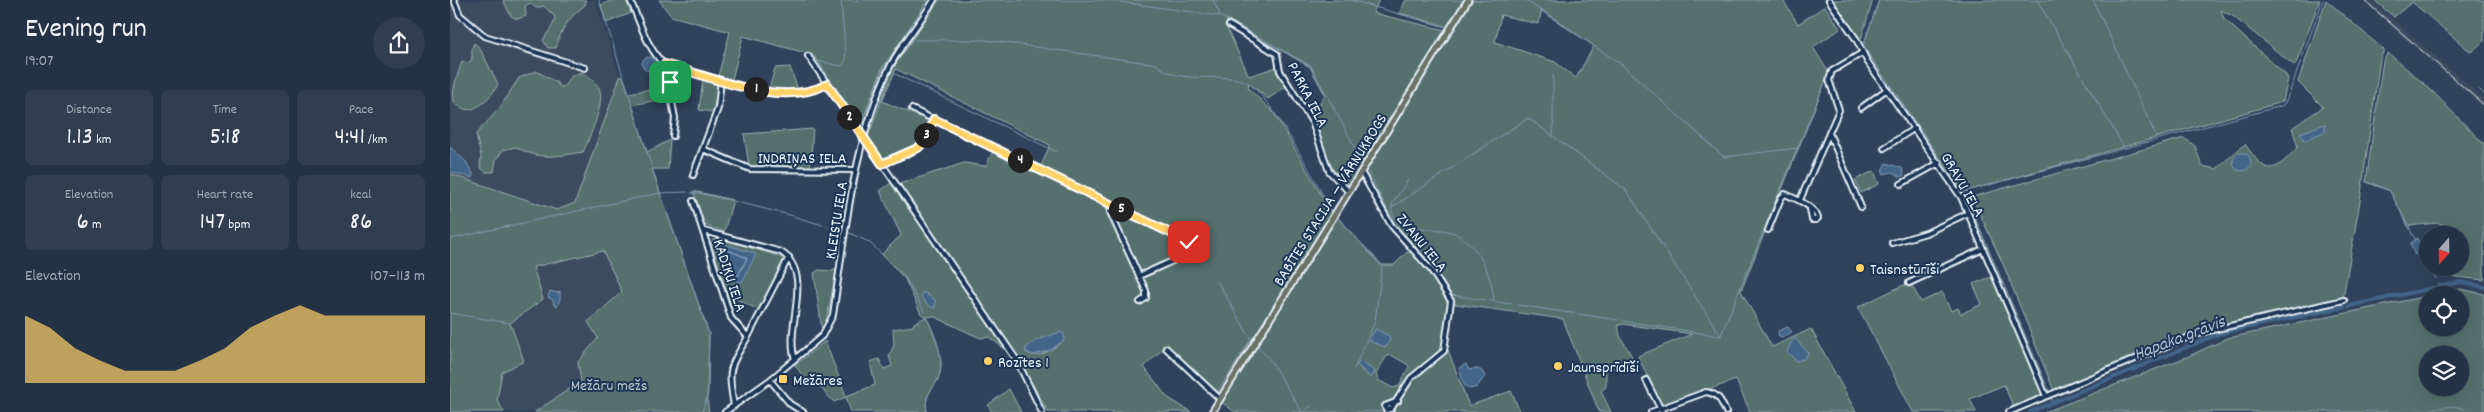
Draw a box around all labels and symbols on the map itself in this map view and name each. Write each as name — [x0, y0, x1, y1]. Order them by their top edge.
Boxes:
street label: PARKA IELA — [1280, 58, 1333, 132]
pin — [649, 61, 691, 103]
pin: 1 — [744, 76, 768, 102]
pin: 2 — [836, 104, 862, 130]
street label: BABĪTES STACIJA — VĀRNUKROGS — [1269, 110, 1394, 291]
pin: 3 — [914, 122, 938, 148]
street label: INDRIŅAS IELA — [758, 148, 847, 171]
pin: 4 — [1008, 148, 1032, 172]
street label: GRAVU IELA — [1934, 149, 1990, 222]
street label: KLEISTU IELA — [820, 180, 855, 261]
pin: 5 — [1108, 196, 1134, 222]
street label: ZVANU IELA — [1390, 209, 1452, 278]
pin — [1168, 221, 1210, 263]
north arrow — [2419, 226, 2469, 276]
street label: KADIĶU IELA — [706, 236, 751, 316]
place label: Taisnstūrīši — [1870, 259, 1939, 282]
marker: Taisnstūrīši — [1854, 262, 1866, 274]
water label: Hapaka grāvis — [2130, 310, 2230, 368]
place label: Rozītes 1 — [998, 352, 1049, 375]
marker: Rozītes 1 — [982, 355, 994, 367]
place label: Jaunsprīdīši — [1568, 357, 1639, 380]
marker: Jaunsprīdīši — [1552, 360, 1564, 372]
place label: Mežāres — [793, 370, 843, 393]
marker: Mežāres — [777, 373, 789, 385]
park label: Mežāru mežs — [571, 375, 648, 398]

